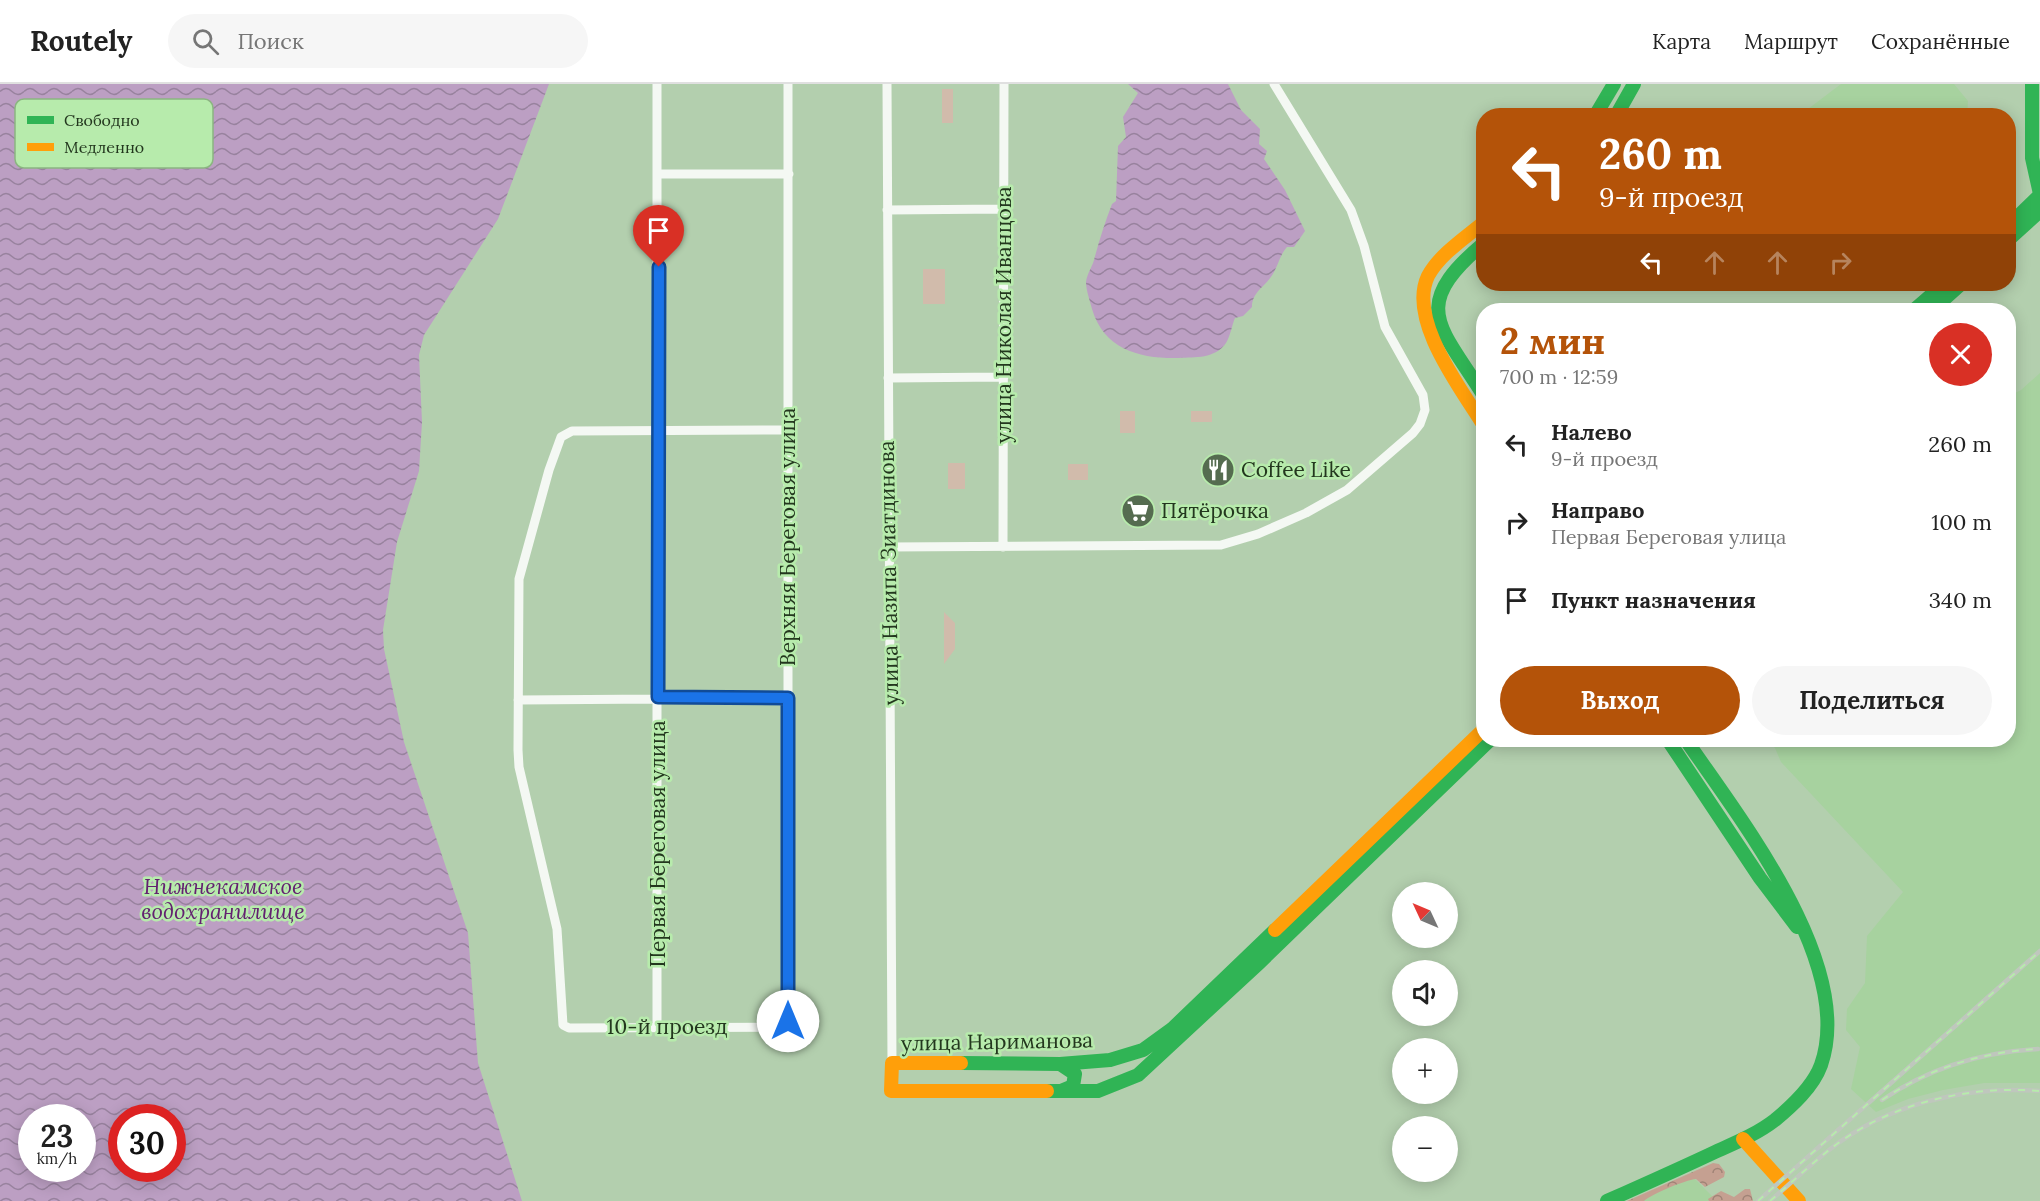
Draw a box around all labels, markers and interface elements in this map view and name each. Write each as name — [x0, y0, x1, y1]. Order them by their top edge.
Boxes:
search box — [168, 14, 588, 68]
text: Routely — [30, 23, 132, 59]
icon: search — [189, 25, 222, 58]
text: Поиск — [237, 27, 304, 55]
text: Карта — [1652, 28, 1711, 55]
text: Маршрут — [1744, 28, 1838, 55]
text: Сохранённые — [1871, 28, 2010, 55]
legend — [15, 99, 213, 168]
text: Свободно — [64, 110, 140, 130]
text: 260 m — [1599, 127, 1722, 181]
icon: left — [1500, 132, 1578, 210]
text: Медленно — [64, 137, 144, 157]
text: 9-й проезд — [1599, 180, 1743, 214]
street label: улица Николая Иванцова — [990, 186, 1017, 444]
pin — [633, 205, 684, 267]
icon: arrive — [642, 214, 675, 247]
icon: left — [1635, 246, 1668, 279]
icon: ahead — [1698, 246, 1731, 279]
icon: ahead — [1761, 246, 1794, 279]
icon: right — [1824, 246, 1857, 279]
text: 2 мин — [1500, 318, 1605, 364]
button: close — [1929, 323, 1992, 386]
text: 700 m · 12:59 — [1500, 364, 1618, 389]
street label: Верхняя Береговая улица — [774, 408, 801, 666]
text: Налево — [1551, 418, 1632, 446]
icon: left — [1500, 428, 1533, 461]
text: 260 m — [1928, 430, 1992, 458]
street label: улица Назипа Зиатдинова — [873, 440, 904, 706]
text: 9-й проезд — [1551, 446, 1658, 471]
restaurant icon: Coffee Like — [1200, 452, 1236, 488]
place label: Coffee Like — [1241, 456, 1351, 483]
supermarket icon: Пятёрочка — [1120, 493, 1156, 529]
text: Направо — [1551, 496, 1645, 524]
place label: Пятёрочка — [1161, 497, 1269, 524]
icon: right — [1500, 506, 1533, 539]
text: 100 m — [1931, 508, 1992, 536]
text: Первая Береговая улица — [1551, 524, 1786, 549]
icon: arrive — [1500, 584, 1533, 617]
text: Пункт назначения — [1551, 586, 1756, 614]
text: 340 m — [1929, 586, 1992, 614]
button: Выход — [1500, 666, 1740, 735]
button: Поделиться — [1752, 666, 1992, 735]
street label: Первая Береговая улица — [644, 720, 671, 968]
water label: Нижнекамское водохранилище — [141, 872, 305, 925]
north arrow — [1392, 882, 1458, 948]
map controls — [1392, 882, 1458, 1182]
button: sound — [1392, 960, 1458, 1026]
position arrow — [756, 989, 820, 1053]
street label: 10-й проезд — [607, 1013, 727, 1040]
street label: улица Нариманова — [901, 1026, 1093, 1057]
button: + — [1392, 1038, 1458, 1104]
speed limit sign: 30 — [108, 1104, 186, 1182]
button: − — [1392, 1116, 1458, 1182]
text: 23 — [41, 1117, 73, 1155]
text: km/h — [37, 1149, 77, 1168]

